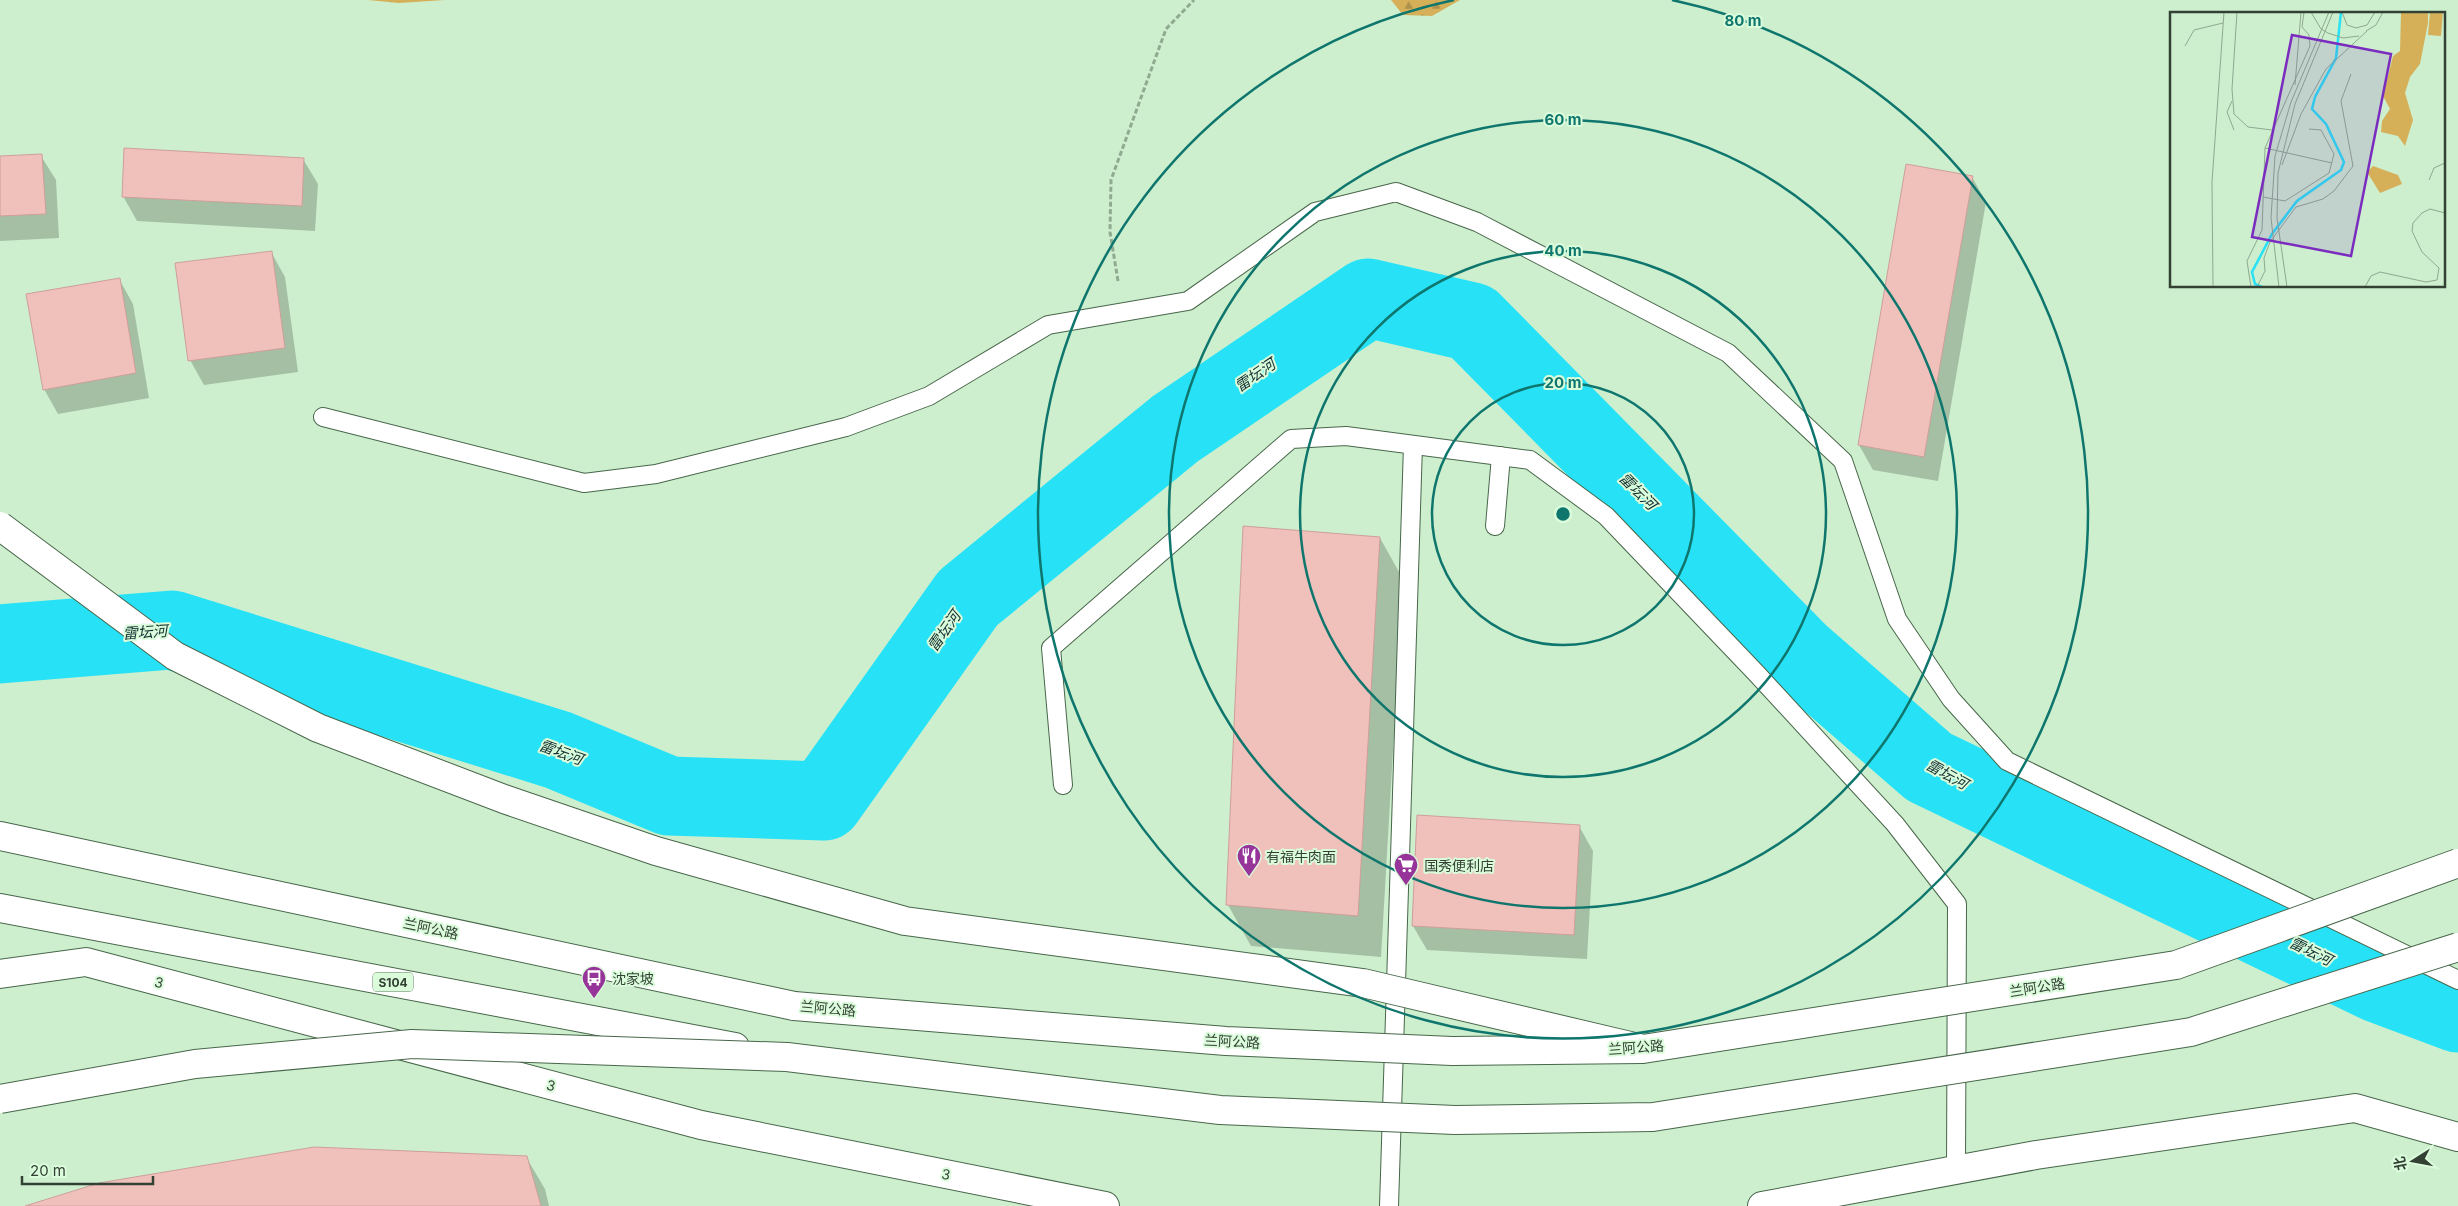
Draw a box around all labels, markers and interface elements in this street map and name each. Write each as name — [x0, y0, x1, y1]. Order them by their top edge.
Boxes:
text: 80 m — [1724, 11, 1762, 30]
inset map — [2170, 12, 2446, 288]
text: 60 m — [1544, 110, 1582, 129]
text: 40 m — [1544, 241, 1582, 260]
water label: 雷坛河 — [1231, 353, 1281, 395]
text: 20 m — [1545, 373, 1581, 392]
water label: 雷坛河 — [1615, 468, 1663, 516]
centre of rings — [1554, 505, 1572, 523]
water label: 雷坛河 — [923, 605, 966, 655]
water label: 雷坛河 — [122, 621, 171, 643]
water label: 雷坛河 — [537, 735, 588, 770]
water label: 雷坛河 — [1923, 755, 1974, 795]
restaurant icon: 有福牛肉面 — [1236, 843, 1262, 877]
place label: 有福牛肉面 — [1266, 848, 1336, 865]
supermarket icon: 国秀便利店 — [1393, 852, 1419, 886]
place label: 国秀便利店 — [1424, 857, 1494, 874]
street label: 兰阿公路 — [402, 914, 460, 942]
water label: 雷坛河 — [2287, 933, 2338, 971]
bus stop icon: 沈家坡 — [581, 965, 607, 999]
place label: 沈家坡 — [612, 970, 654, 987]
road number: S104 — [373, 972, 413, 992]
street label: 3 — [153, 973, 165, 991]
street label: 兰阿公路 — [2008, 974, 2066, 1000]
street label: 兰阿公路 — [799, 997, 857, 1019]
street label: 兰阿公路 — [1204, 1031, 1260, 1051]
street label: 兰阿公路 — [1607, 1037, 1665, 1057]
street label: 3 — [545, 1076, 557, 1094]
north arrow — [2388, 1136, 2438, 1186]
scale bar — [22, 1154, 154, 1186]
text: 北 — [2390, 1155, 2409, 1172]
text: 20 m — [30, 1161, 66, 1180]
street label: 3 — [940, 1165, 952, 1183]

